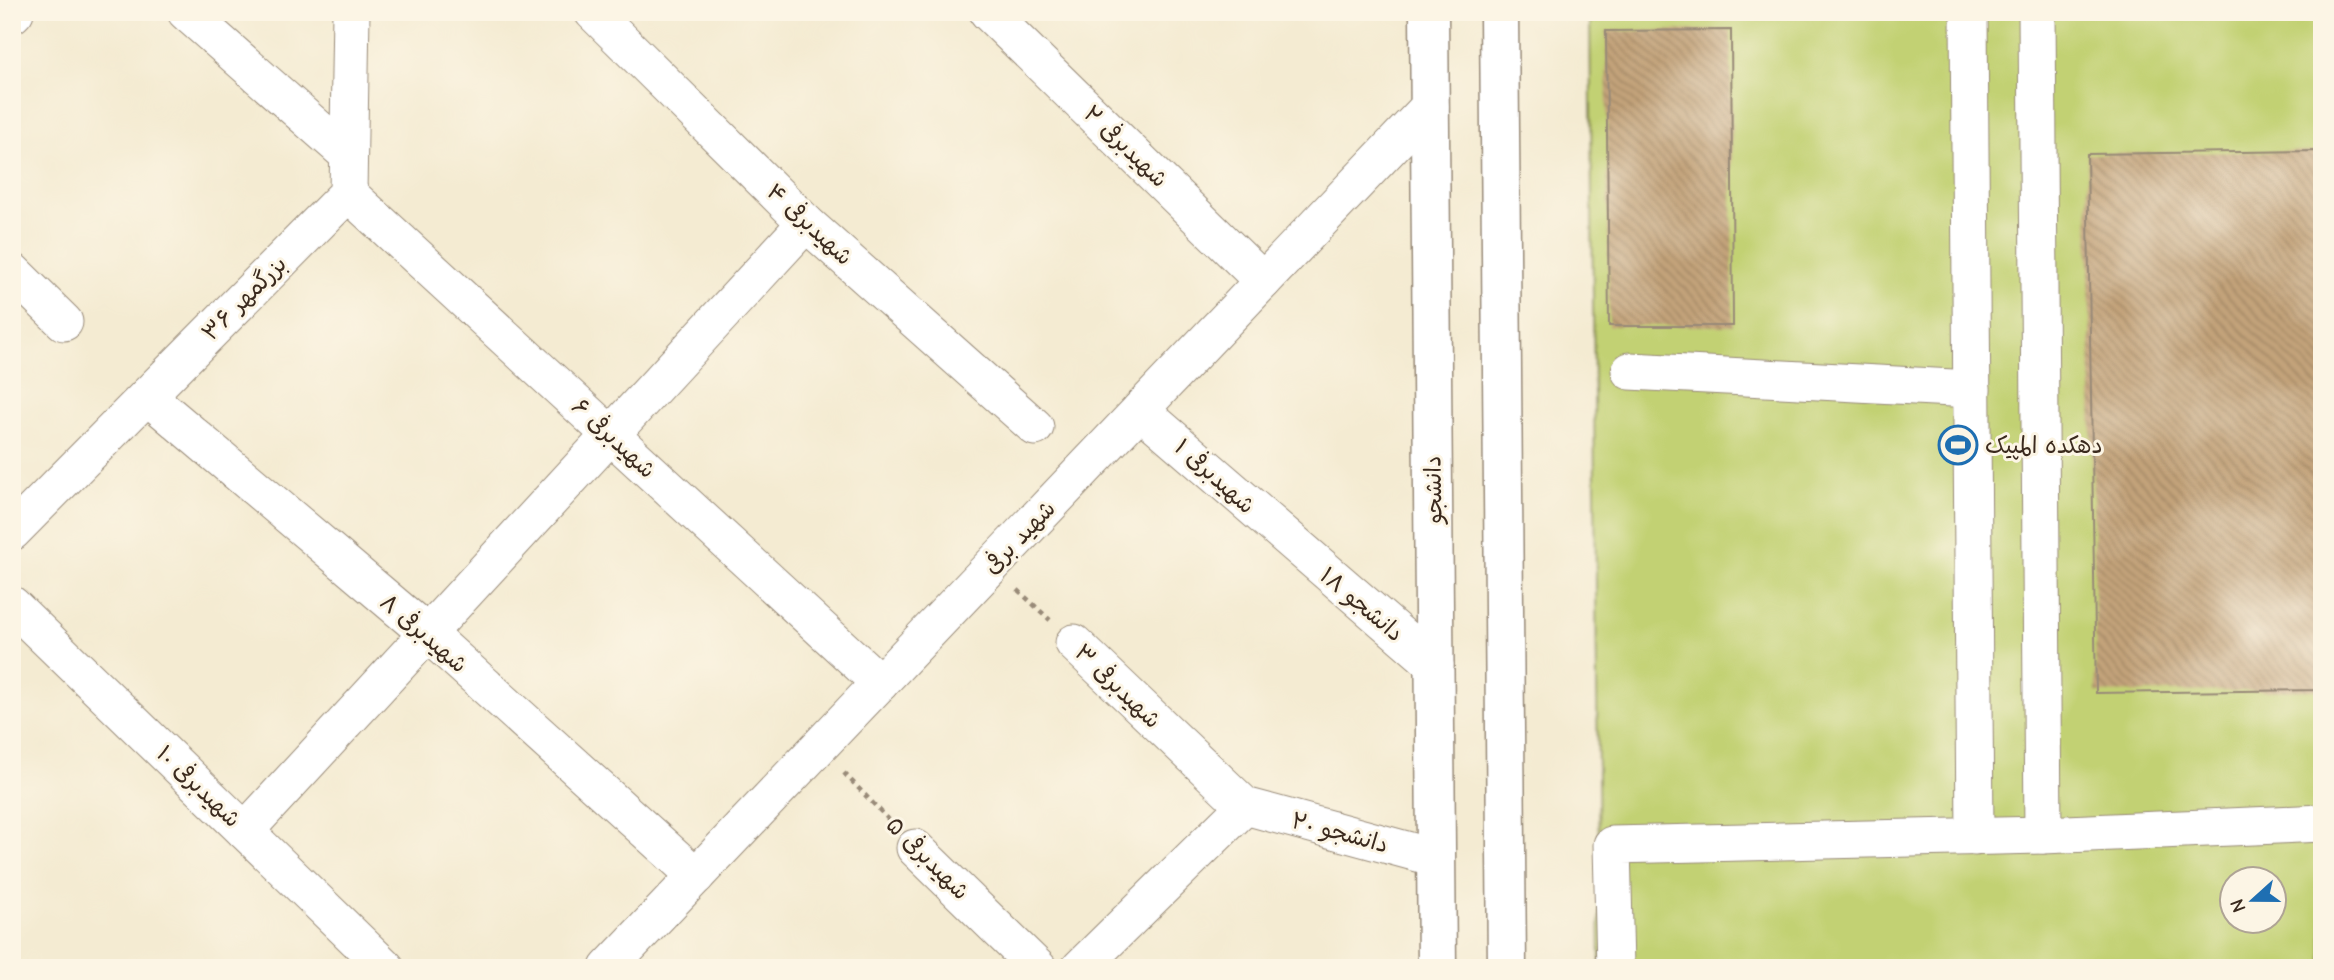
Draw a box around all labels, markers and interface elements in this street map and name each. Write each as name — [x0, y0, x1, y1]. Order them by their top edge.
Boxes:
street label: شهیدبرفی ۲ — [1078, 98, 1174, 193]
street label: شهیدبرفی ۴ — [761, 176, 860, 271]
street label: بزرگمهر ۳۶ — [197, 251, 292, 346]
street label: شهیدبرفی ۶ — [566, 391, 662, 484]
sports icon: دهکده المپیک — [1937, 424, 1979, 466]
street label: شهیدبرفی ۱ — [1169, 432, 1262, 519]
place label: دهکده المپیک — [1985, 432, 2103, 460]
street label: دانشجو — [1419, 456, 1449, 525]
street label: شهید برفی — [976, 494, 1061, 580]
street label: دانشجو ۱۸ — [1314, 562, 1409, 648]
street label: شهیدبرفی ۸ — [375, 587, 474, 678]
street label: شهیدبرفی ۳ — [1069, 637, 1168, 734]
street label: شهیدبرفی ۱۰ — [151, 738, 248, 833]
street label: دانشجو ۲۰ — [1288, 807, 1391, 859]
street label: شهیدبرفی ۵ — [881, 810, 976, 905]
north arrow — [2218, 864, 2288, 934]
text: N — [2226, 896, 2251, 915]

